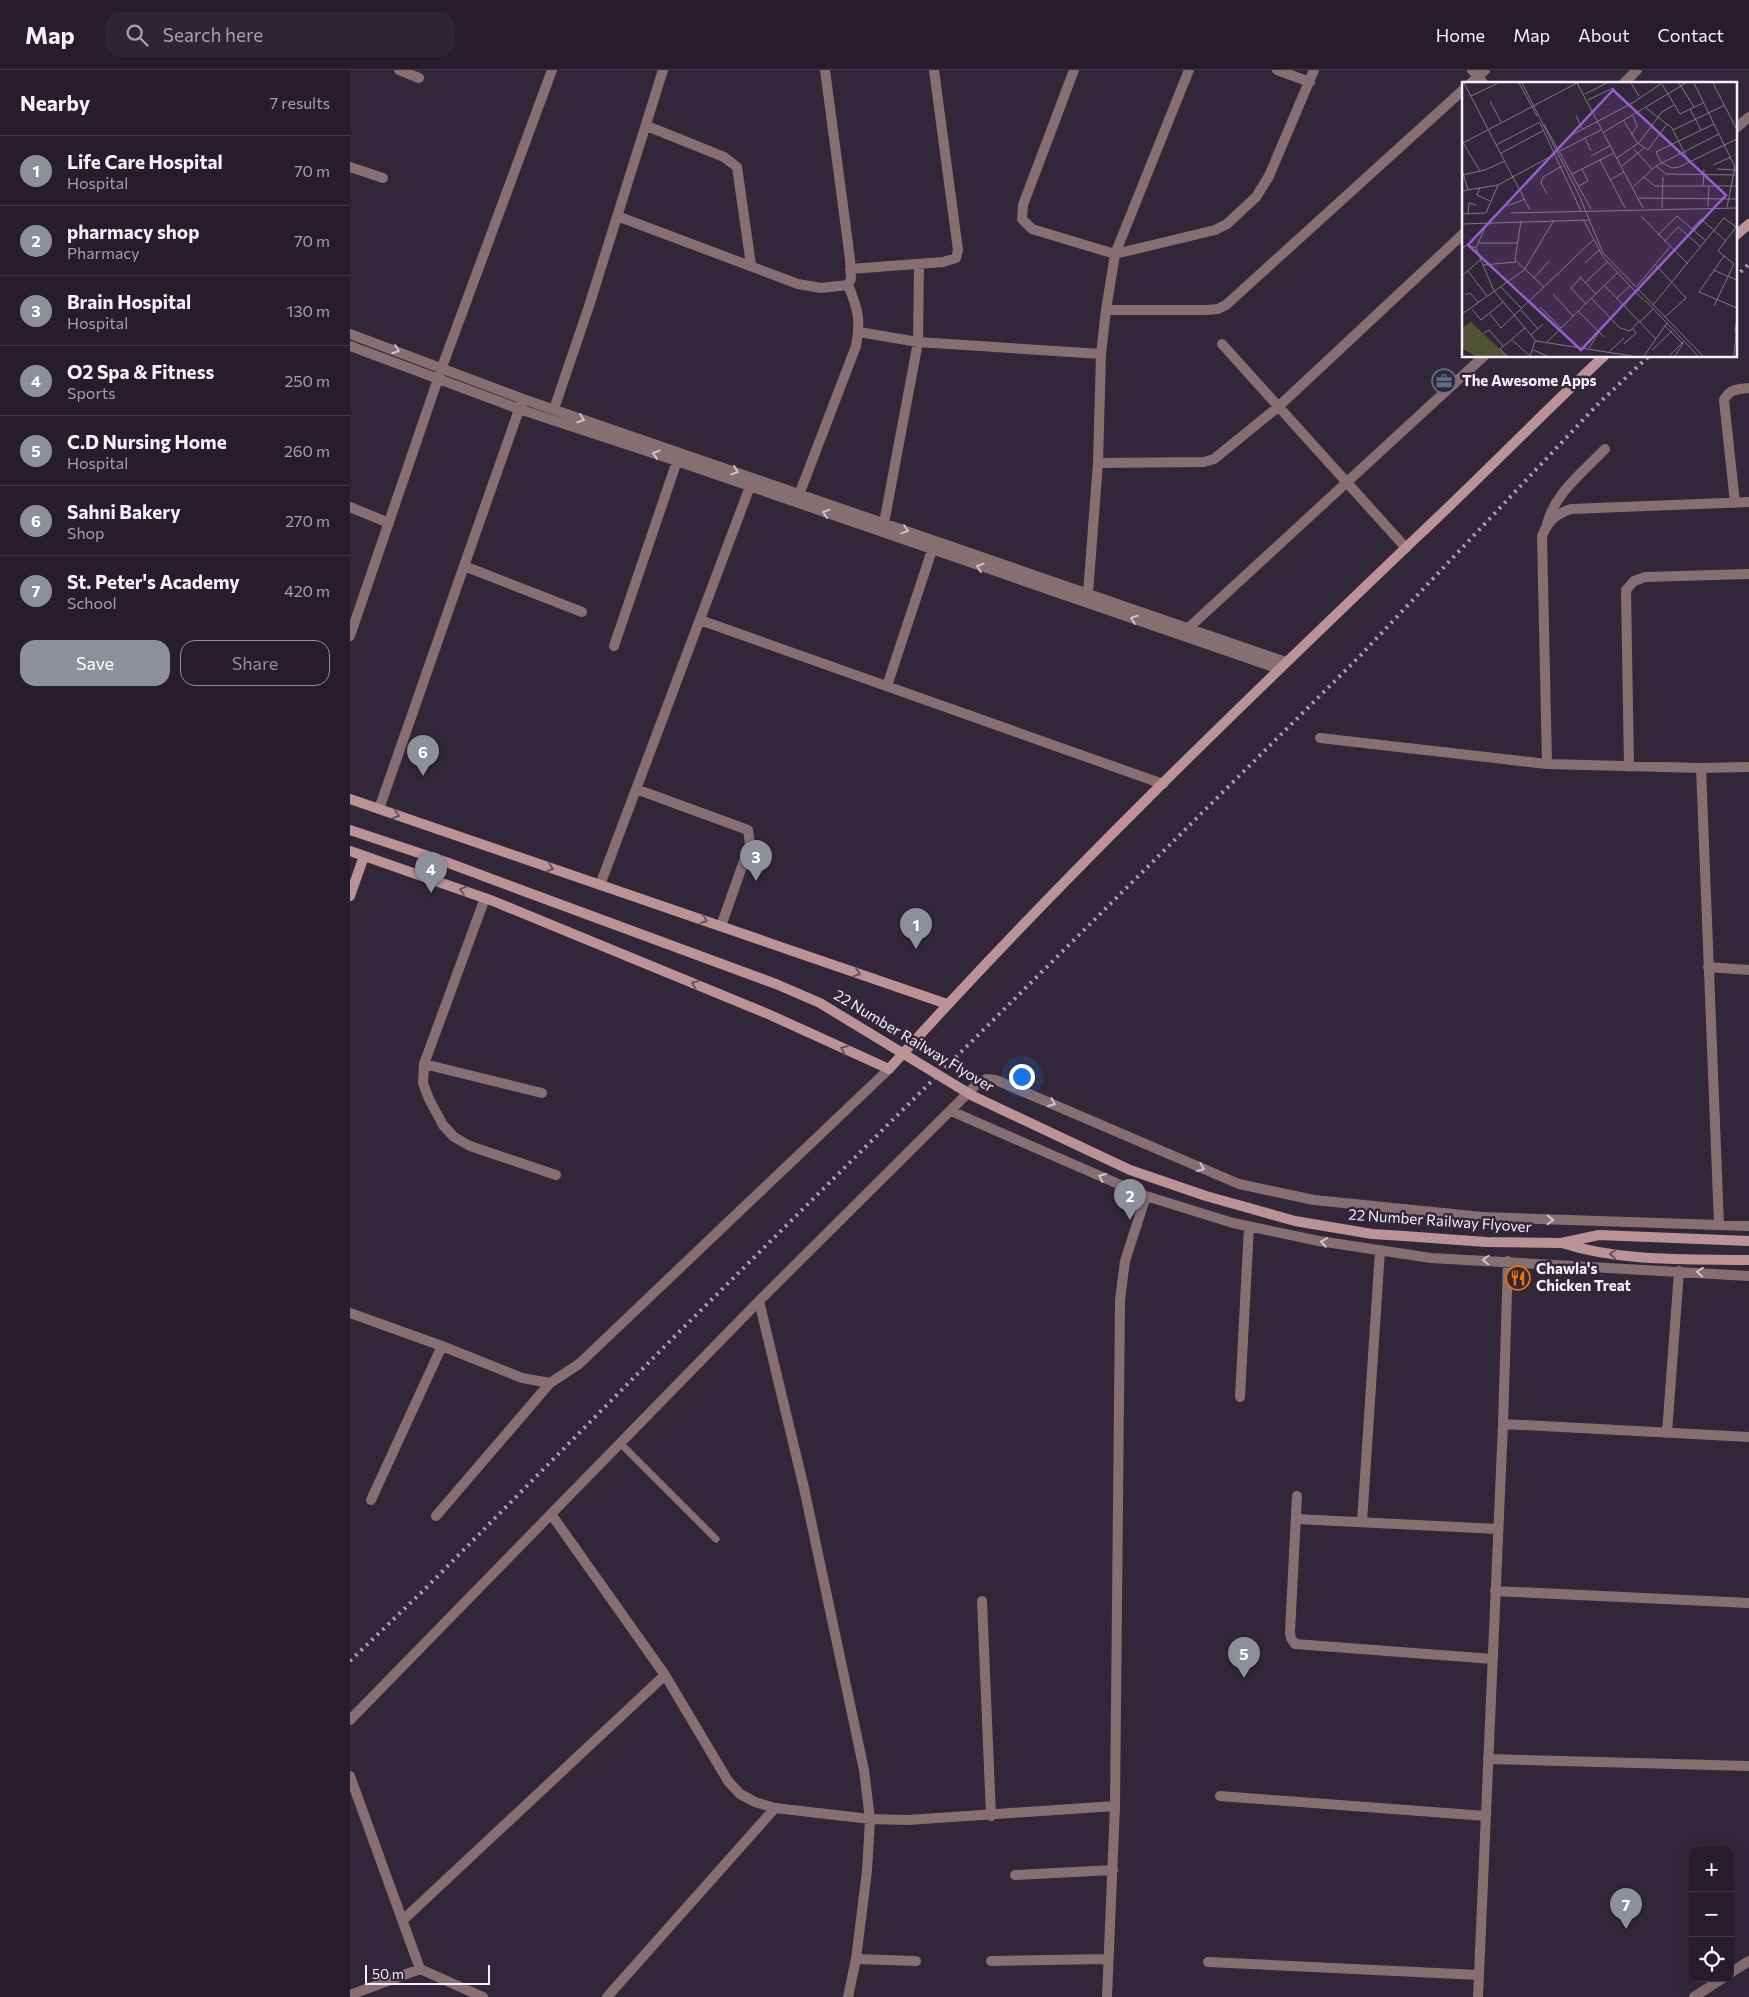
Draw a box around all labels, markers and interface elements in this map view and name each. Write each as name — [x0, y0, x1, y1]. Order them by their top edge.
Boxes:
search box — [105, 12, 455, 57]
text: Map — [25, 20, 75, 49]
icon: search — [123, 21, 151, 49]
text: Search here — [163, 23, 263, 46]
text: Home — [1436, 24, 1485, 46]
text: Map — [1513, 24, 1550, 46]
text: About — [1578, 24, 1630, 46]
text: Contact — [1658, 24, 1724, 46]
inset map — [1462, 82, 1736, 358]
text: Nearby — [20, 90, 90, 115]
text: 7 results — [270, 93, 330, 112]
text: Life Care Hospital — [67, 150, 223, 173]
text: 1 — [32, 161, 40, 180]
text: 70 m — [294, 161, 330, 180]
text: Hospital — [67, 173, 128, 192]
text: pharmacy shop — [67, 220, 199, 243]
text: 2 — [31, 231, 41, 250]
text: 70 m — [294, 231, 330, 250]
text: Pharmacy — [67, 243, 140, 262]
text: Brain Hospital — [67, 290, 191, 313]
text: 3 — [31, 301, 41, 320]
text: 130 m — [287, 301, 330, 320]
text: Hospital — [67, 313, 128, 332]
one-way arrow — [391, 344, 400, 354]
text: O2 Spa & Fitness — [67, 360, 214, 383]
office icon: The Awesome Apps — [1431, 368, 1457, 394]
text: 4 — [31, 371, 41, 390]
text: 250 m — [284, 371, 330, 390]
place label: The Awesome Apps — [1462, 371, 1596, 389]
text: Sports — [67, 383, 116, 402]
one-way arrow — [576, 413, 585, 423]
text: C.D Nursing Home — [67, 430, 227, 453]
text: 5 — [31, 441, 41, 460]
text: 260 m — [284, 441, 330, 460]
one-way arrow — [653, 450, 661, 460]
text: Hospital — [67, 453, 128, 472]
one-way arrow — [730, 466, 739, 476]
text: Sahni Bakery — [67, 500, 181, 523]
one-way arrow — [823, 509, 831, 519]
text: 6 — [31, 511, 41, 530]
text: 270 m — [285, 511, 330, 530]
text: Shop — [67, 523, 105, 542]
one-way arrow — [900, 524, 909, 534]
one-way arrow — [976, 563, 985, 573]
text: St. Peter's Academy — [67, 570, 240, 593]
text: 7 — [32, 581, 40, 600]
text: 420 m — [284, 581, 330, 600]
text: School — [67, 593, 117, 612]
one-way arrow — [1130, 615, 1138, 625]
button: Save — [20, 640, 170, 686]
button: Share — [180, 640, 330, 686]
pin: 6 — [407, 735, 439, 776]
one-way arrow — [391, 809, 400, 819]
pin: 3 — [740, 840, 772, 881]
pin: 4 — [415, 852, 447, 893]
one-way arrow — [545, 862, 554, 872]
one-way arrow — [460, 886, 468, 896]
pin: 1 — [900, 908, 932, 949]
one-way arrow — [699, 915, 707, 925]
one-way arrow — [853, 967, 861, 977]
one-way arrow — [691, 980, 700, 990]
street label: 22 Number Railway Flyover — [831, 985, 998, 1095]
one-way arrow — [840, 1044, 849, 1055]
your location — [1009, 1064, 1035, 1090]
one-way arrow — [1047, 1098, 1055, 1108]
one-way arrow — [1196, 1161, 1205, 1172]
one-way arrow — [1098, 1173, 1107, 1184]
pin: 2 — [1114, 1179, 1146, 1220]
street label: 22 Number Railway Flyover — [1348, 1205, 1532, 1235]
one-way arrow — [1546, 1214, 1554, 1225]
one-way arrow — [1320, 1237, 1329, 1247]
one-way arrow — [1609, 1249, 1617, 1260]
one-way arrow — [1481, 1254, 1489, 1265]
place label: Chawla's Chicken Treat — [1536, 1259, 1631, 1294]
restaurant icon: Chawla's Chicken Treat — [1505, 1265, 1531, 1291]
one-way arrow — [1696, 1267, 1704, 1278]
pin: 5 — [1228, 1637, 1260, 1678]
map controls — [1689, 1847, 1734, 1982]
button: + — [1689, 1847, 1734, 1892]
pin: 7 — [1610, 1888, 1642, 1929]
button: − — [1689, 1892, 1734, 1937]
button: locate — [1689, 1937, 1734, 1982]
scale bar — [365, 1962, 490, 1985]
text: 50 m — [372, 1965, 404, 1982]

